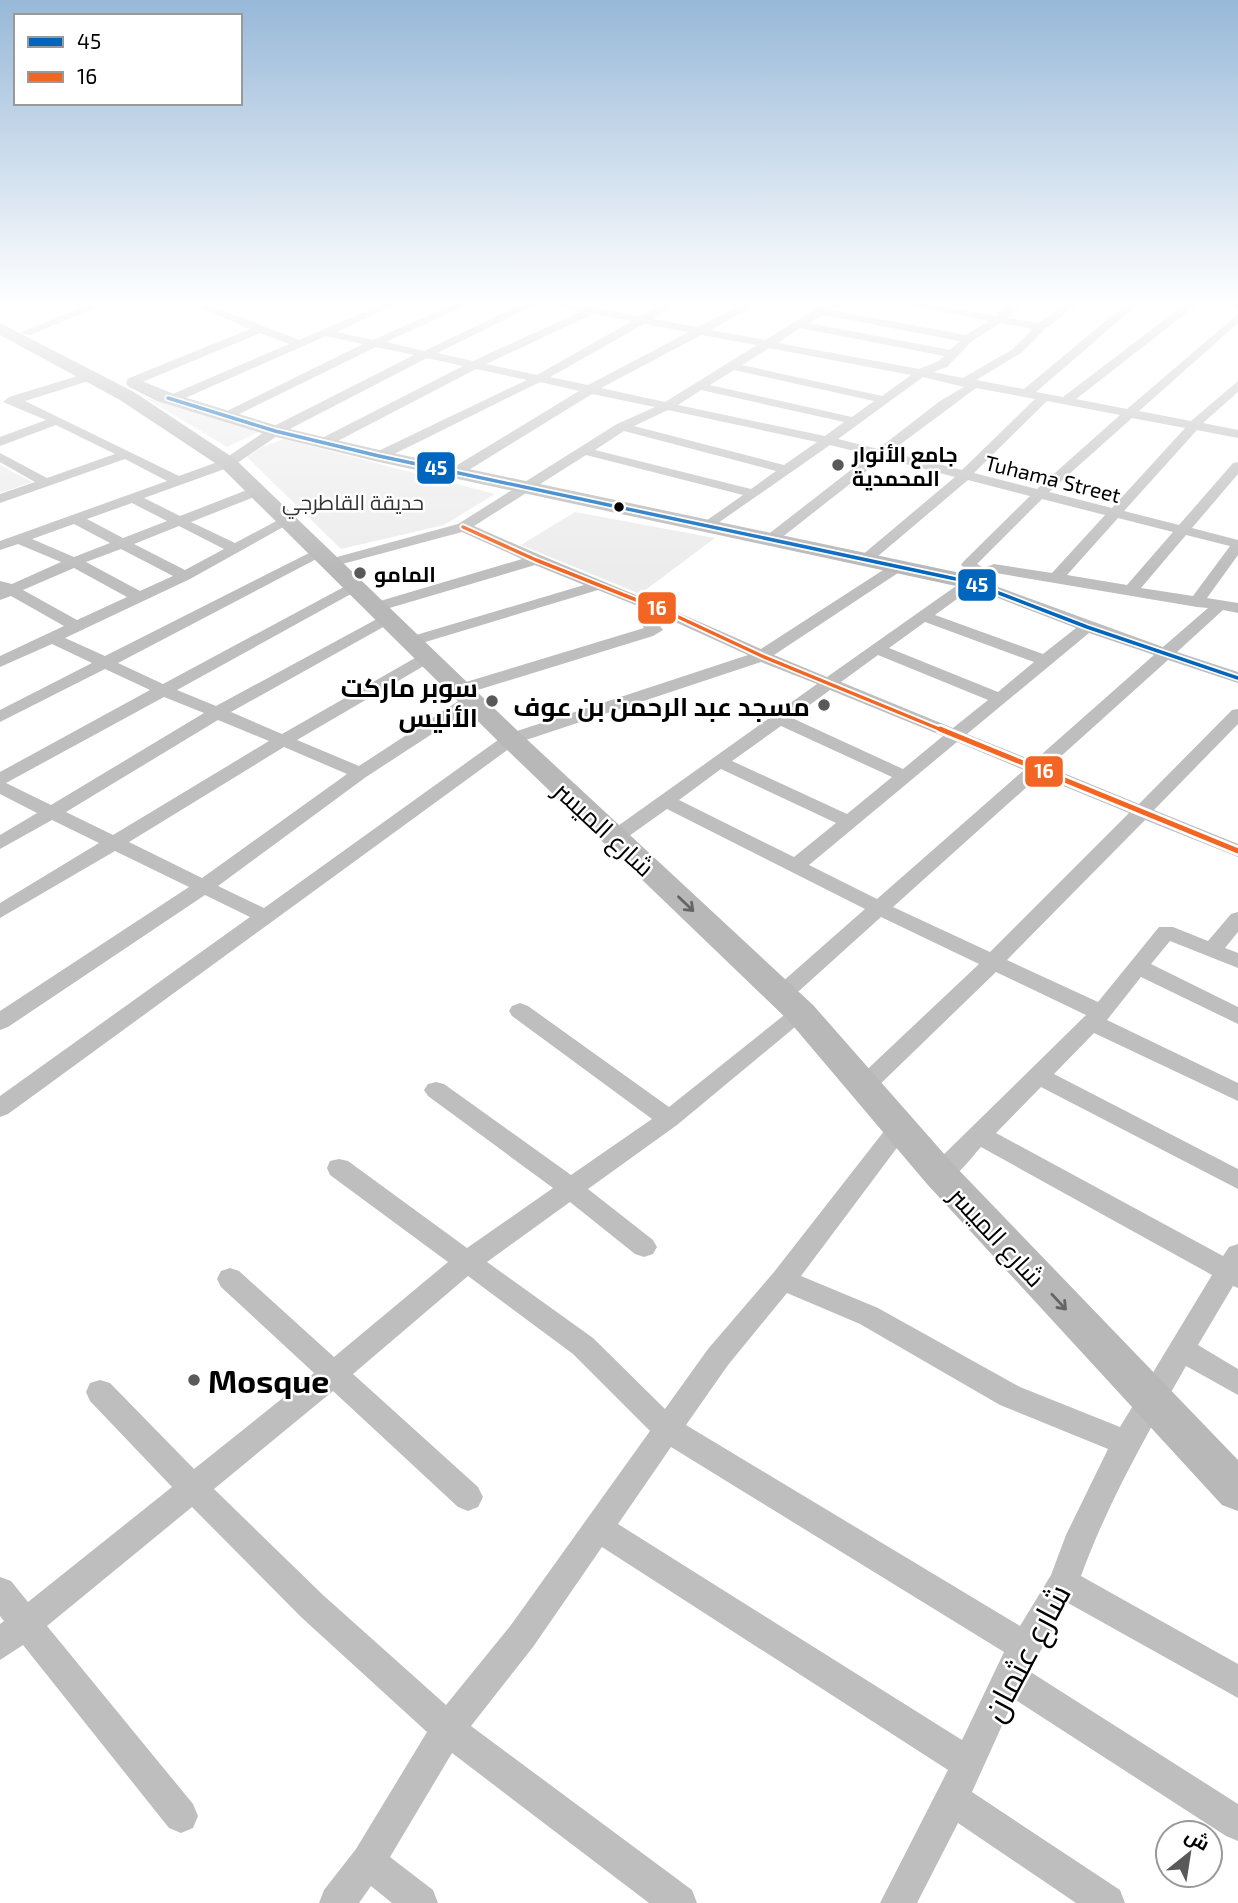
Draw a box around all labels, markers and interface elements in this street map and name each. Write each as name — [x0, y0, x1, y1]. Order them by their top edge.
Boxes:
legend — [14, 14, 242, 105]
text: 45 — [77, 28, 101, 53]
text: 16 — [77, 63, 97, 88]
place label: جامع الأنوار المحمدية — [851, 441, 958, 491]
street label: Tuhama Street — [983, 449, 1123, 507]
line badge: 45 — [416, 451, 456, 485]
text: 45 — [425, 456, 447, 479]
marker: جامع الأنوار المحمدية — [830, 457, 846, 473]
park label: حديقة القاطرجي — [282, 489, 424, 519]
unlabelled marker — [612, 500, 626, 514]
place label: المامو — [374, 561, 436, 588]
marker: المامو — [352, 565, 368, 581]
line badge: 45 — [957, 568, 997, 602]
text: 45 — [966, 573, 988, 596]
line badge: 16 — [637, 591, 677, 625]
text: 16 — [647, 596, 667, 619]
place label: سوبر ماركت الأنيس — [341, 671, 478, 734]
place label: مسجد عبد الرحمن بن عوف — [513, 690, 810, 723]
marker: سوبر ماركت الأنيس — [484, 693, 500, 709]
marker: مسجد عبد الرحمن بن عوف — [816, 697, 832, 713]
line badge: 16 — [1024, 755, 1064, 788]
text: 16 — [1034, 759, 1054, 782]
street label: شارع الميسر — [545, 773, 661, 884]
one-way arrow — [677, 896, 694, 913]
street label: شارع الميسر — [940, 1178, 1052, 1294]
one-way arrow — [1051, 1293, 1067, 1311]
place label: Mosque — [208, 1361, 329, 1399]
marker: Mosque — [186, 1372, 202, 1388]
street label: شارع عثمان — [973, 1577, 1081, 1729]
north arrow — [1154, 1819, 1224, 1889]
text: ش — [1181, 1823, 1214, 1856]

